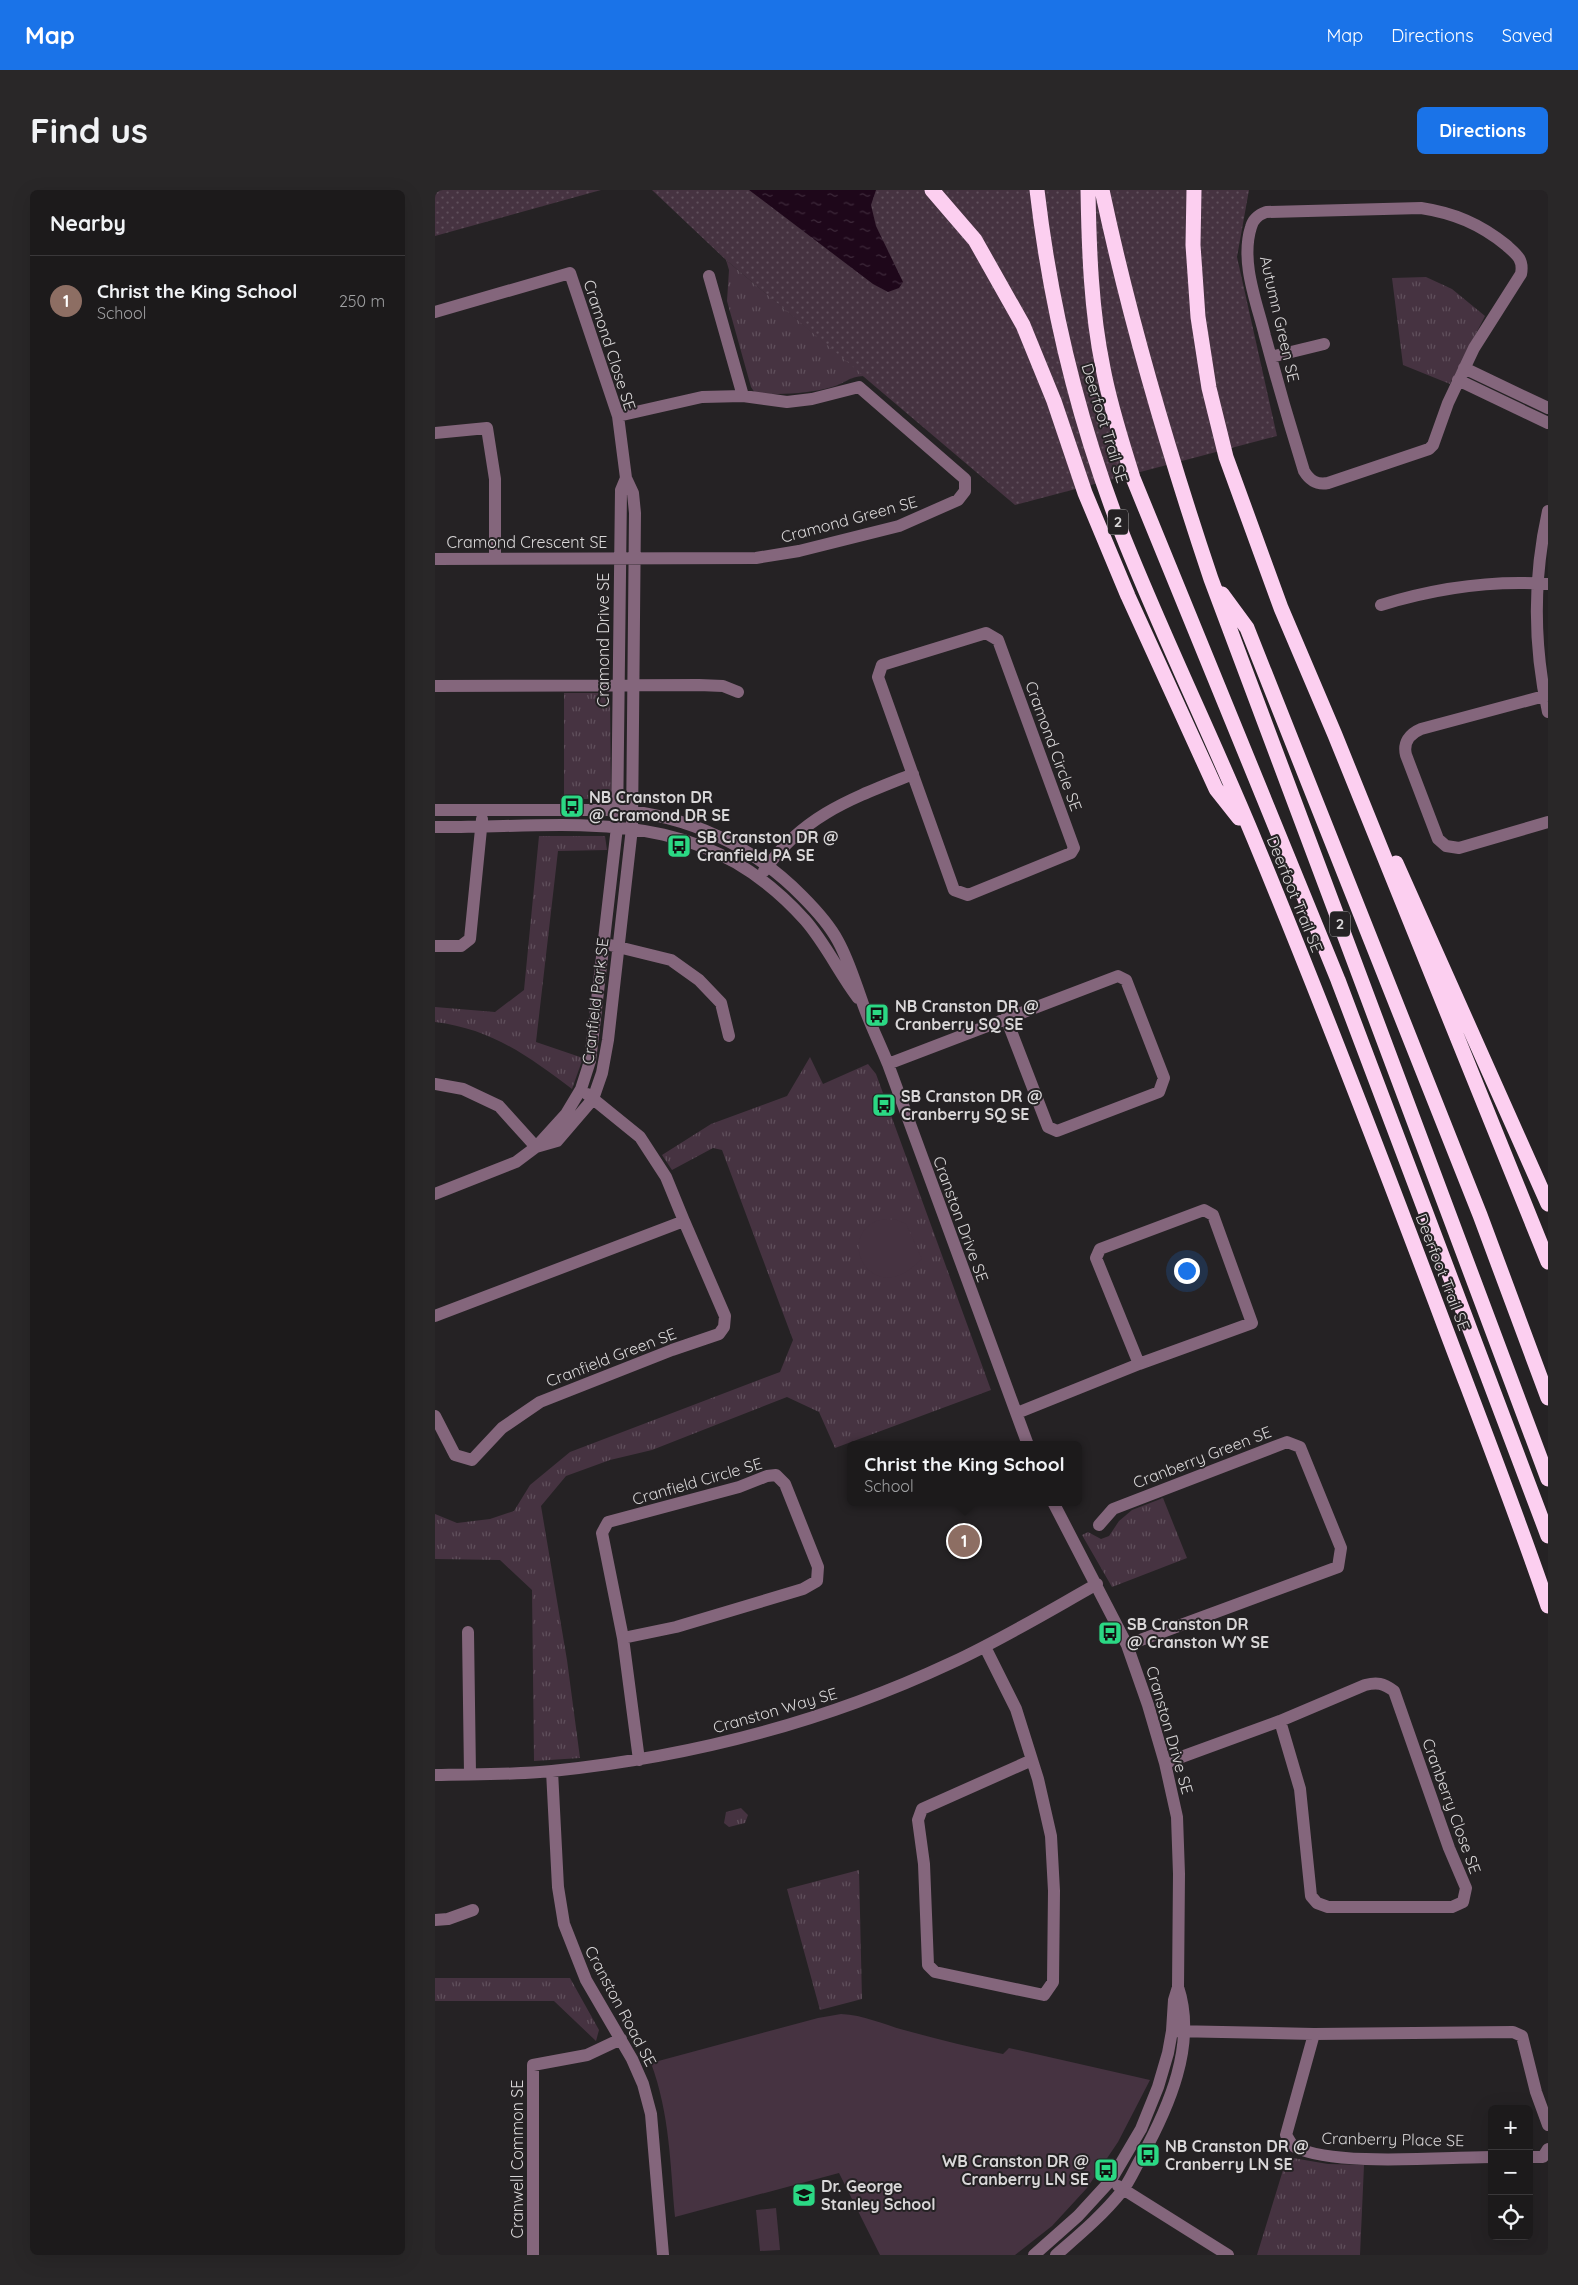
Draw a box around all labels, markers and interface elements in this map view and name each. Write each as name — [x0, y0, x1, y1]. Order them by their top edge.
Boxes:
text: Map — [25, 20, 75, 50]
text: Map — [1326, 24, 1363, 47]
text: Directions — [1391, 24, 1474, 47]
text: Saved — [1502, 24, 1553, 47]
button: Directions — [1417, 107, 1548, 154]
text: Find us — [30, 108, 148, 152]
text: Nearby — [50, 210, 126, 236]
street label: Autumn Green SE — [1256, 254, 1304, 384]
street label: Cramond Close SE — [579, 277, 641, 413]
text: Christ the King School — [97, 279, 297, 303]
text: 1 — [63, 291, 69, 311]
text: 250 m — [339, 291, 385, 311]
text: School — [97, 303, 146, 323]
street label: Deerfoot Trail SE — [1077, 361, 1133, 485]
street label: Cramond Green SE — [779, 491, 919, 547]
road number: 2 — [1108, 510, 1128, 534]
street label: Cramond Crescent SE — [447, 532, 607, 552]
street label: Cramond Drive SE — [593, 573, 613, 707]
street label: Cramond Circle SE — [1021, 678, 1087, 814]
place label: NB Cranston DR @ Cramond DR SE — [589, 787, 730, 825]
bus stop icon: NB Cranston DR @ Cramond DR SE — [559, 793, 585, 819]
place label: SB Cranston DR @ Cranfield PA SE — [697, 827, 838, 865]
bus stop icon: SB Cranston DR @ Cranfield PA SE — [666, 833, 692, 859]
street label: Deerfoot Trail SE — [1262, 833, 1328, 955]
road number: 2 — [1330, 912, 1350, 936]
street label: Cranfield Park SE — [577, 937, 613, 1065]
place label: NB Cranston DR @ Cranberry SQ SE — [895, 996, 1039, 1034]
bus stop icon: NB Cranston DR @ Cranberry SQ SE — [864, 1002, 890, 1028]
place label: SB Cranston DR @ Cranberry SQ SE — [901, 1086, 1042, 1124]
bus stop icon: SB Cranston DR @ Cranberry SQ SE — [871, 1092, 897, 1118]
street label: Cranston Drive SE — [929, 1153, 993, 1285]
street label: Deerfoot Trail SE — [1411, 1210, 1475, 1334]
your location — [1174, 1258, 1200, 1284]
street label: Cranfield Green SE — [543, 1323, 679, 1391]
street label: Cranberry Green SE — [1130, 1421, 1274, 1493]
popup — [847, 1441, 1082, 1506]
text: Christ the King School — [864, 1452, 1065, 1476]
street label: Cranfield Circle SE — [630, 1453, 764, 1509]
text: School — [864, 1476, 914, 1496]
pin: 1 — [948, 1522, 980, 1560]
place label: SB Cranston DR @ Cranston WY SE — [1127, 1614, 1269, 1652]
bus stop icon: SB Cranston DR @ Cranston WY SE — [1097, 1620, 1123, 1646]
street label: Cranston Drive SE — [1142, 1664, 1198, 1796]
street label: Cranston Way SE — [711, 1683, 839, 1737]
street label: Cranberry Close SE — [1418, 1736, 1486, 1876]
street label: Cranston Road SE — [581, 1942, 661, 2070]
street label: Cranwell Common SE — [507, 2080, 527, 2238]
map controls — [1488, 2105, 1533, 2240]
button: + — [1488, 2105, 1533, 2150]
street label: Cranberry Place SE — [1322, 2128, 1464, 2150]
place label: NB Cranston DR @ Cranberry LN SE — [1165, 2136, 1309, 2174]
bus stop icon: NB Cranston DR @ Cranberry LN SE — [1135, 2142, 1161, 2168]
button: − — [1488, 2150, 1533, 2195]
place label: WB Cranston DR @ Cranberry LN SE — [942, 2151, 1089, 2189]
bus stop icon: WB Cranston DR @ Cranberry LN SE — [1093, 2157, 1119, 2183]
place label: Dr. George Stanley School — [821, 2176, 936, 2214]
school or university icon: Dr. George Stanley School — [791, 2182, 817, 2208]
button: locate — [1488, 2195, 1533, 2240]

